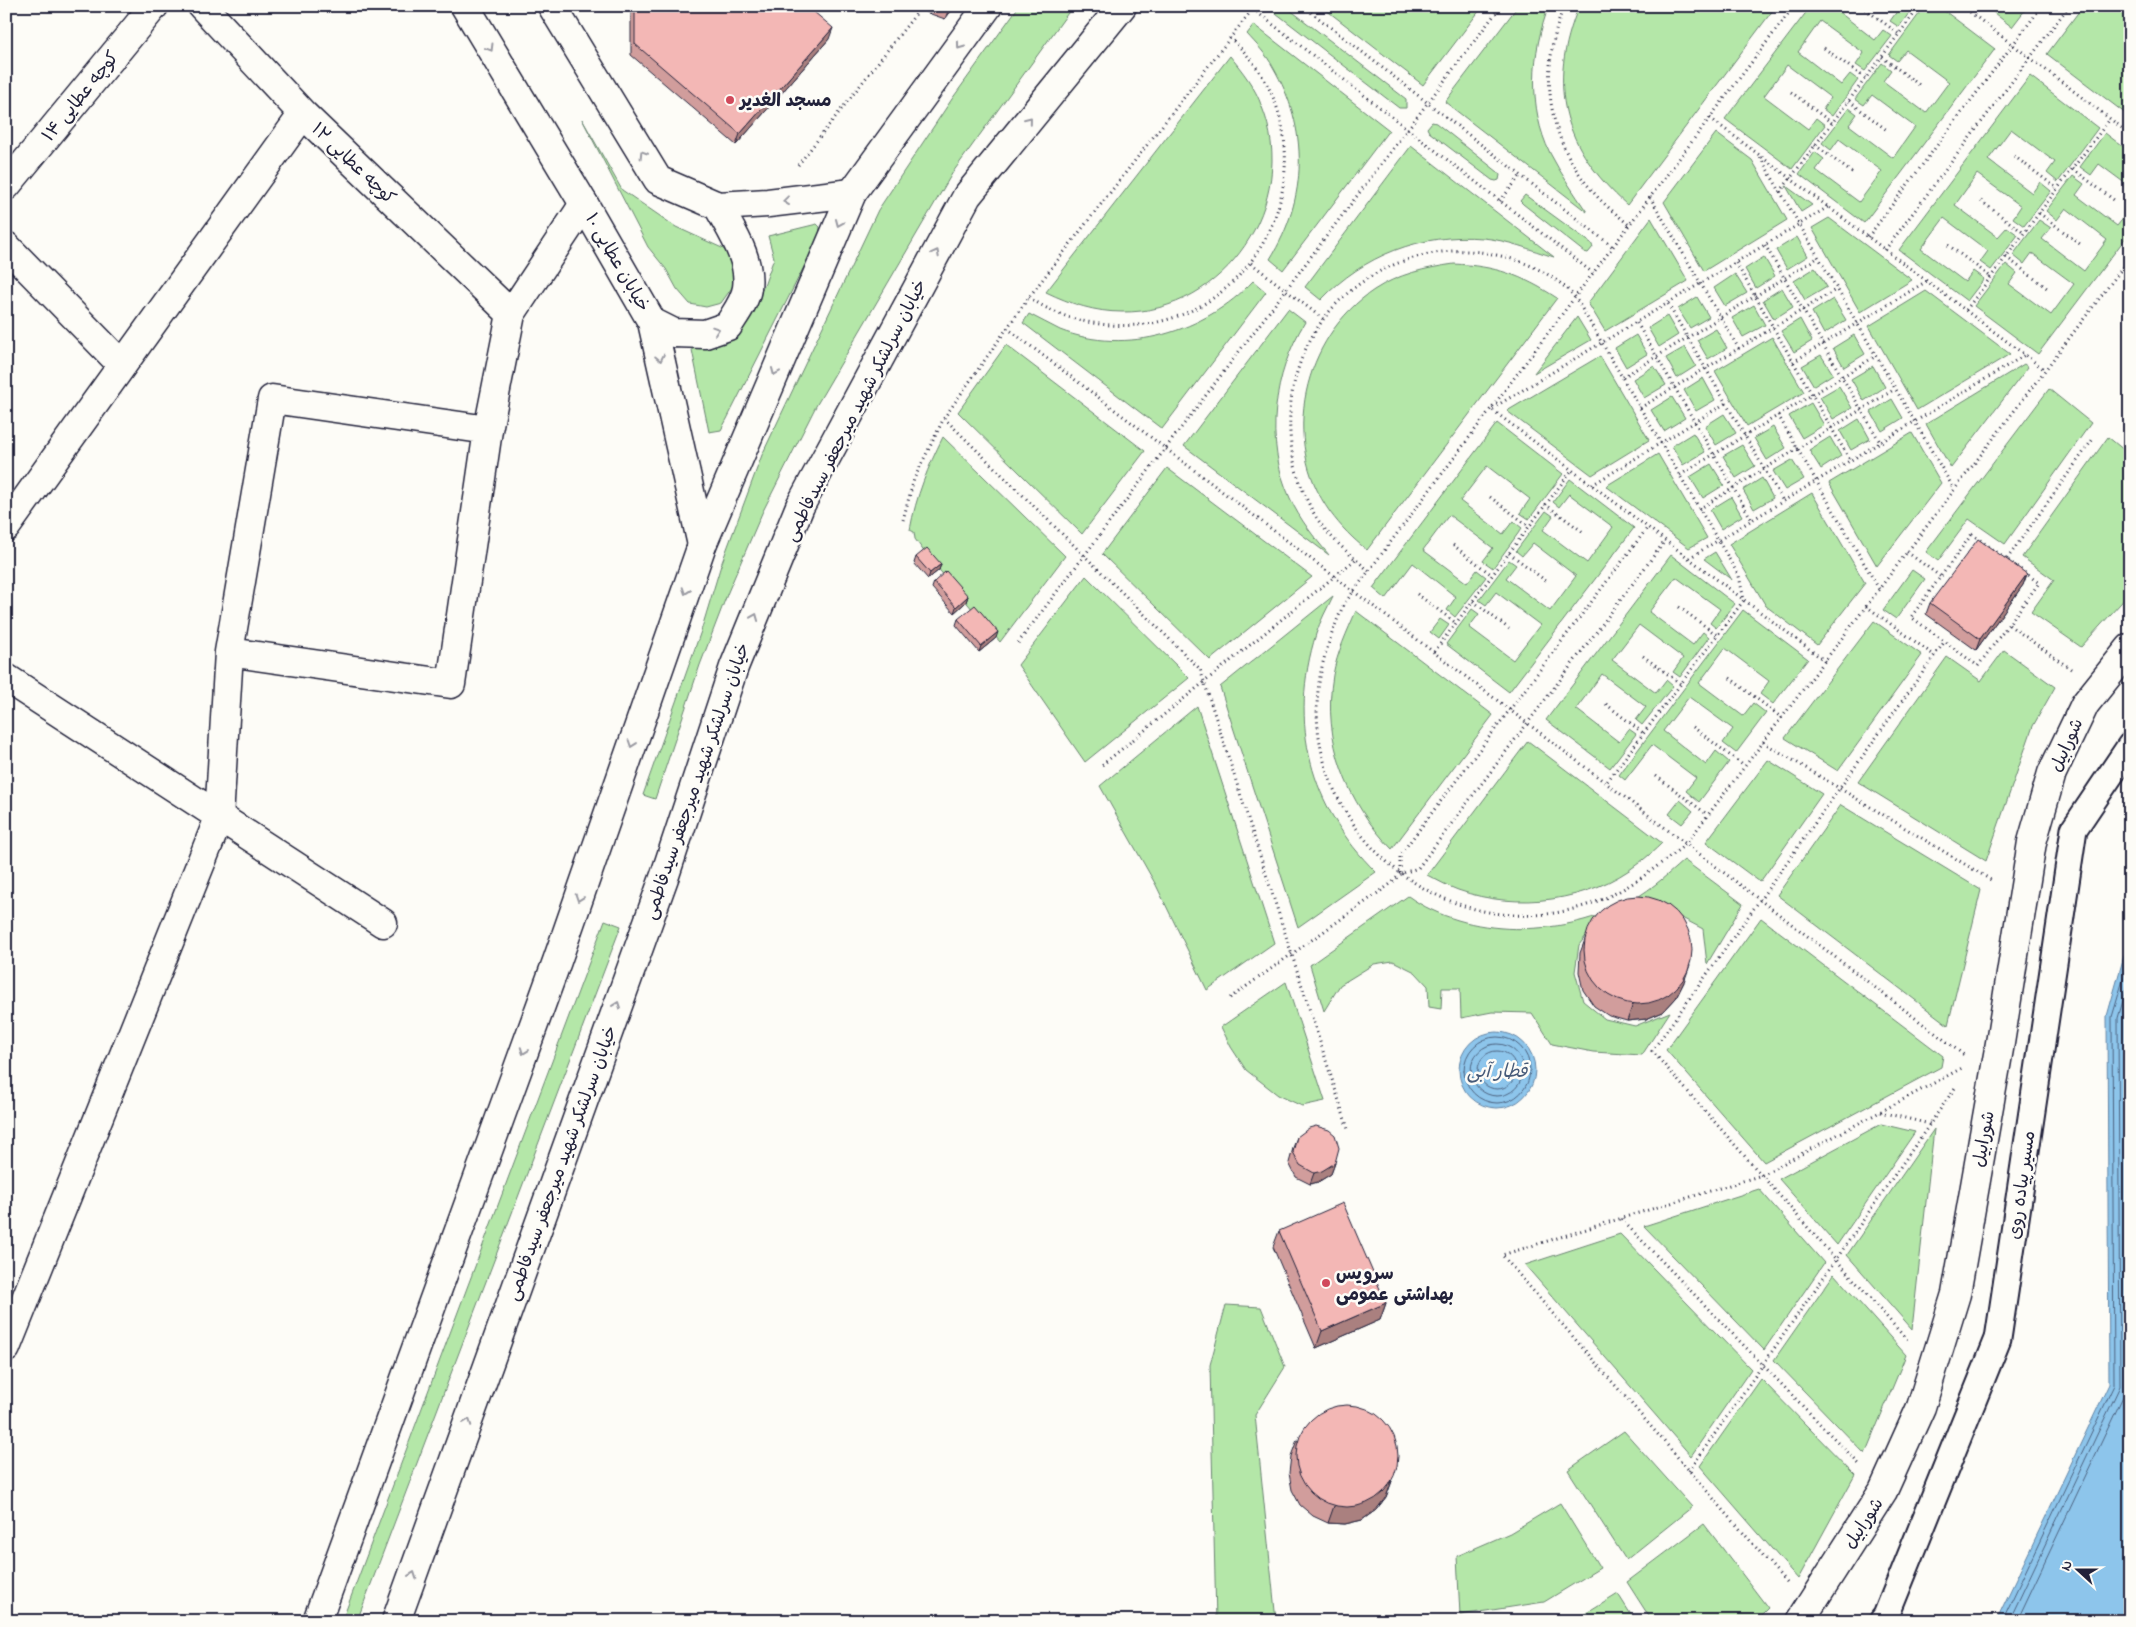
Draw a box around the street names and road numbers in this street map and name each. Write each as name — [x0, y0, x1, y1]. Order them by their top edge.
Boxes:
street label: کوچه عطایی ۱۴ — [37, 46, 126, 148]
street label: کوچه عطایی ۱۲ — [305, 117, 401, 212]
street label: خیابان عطایی ۱۰ — [578, 209, 655, 317]
street label: خیابان سرلشکر شهید میرجعفر سیدفاطمی — [779, 275, 934, 547]
street label: خیابان سرلشکر شهید میرجعفر سیدفاطمی — [638, 640, 758, 924]
street label: شورابیل — [2044, 715, 2091, 777]
street label: خیابان سرلشکر شهید میرجعفر سیدفاطمی — [501, 1022, 625, 1305]
street label: شورابیل — [1967, 1109, 2003, 1170]
street label: مسیر پیاده روی — [2003, 1129, 2043, 1241]
street label: شورابیل — [1838, 1493, 1891, 1555]

